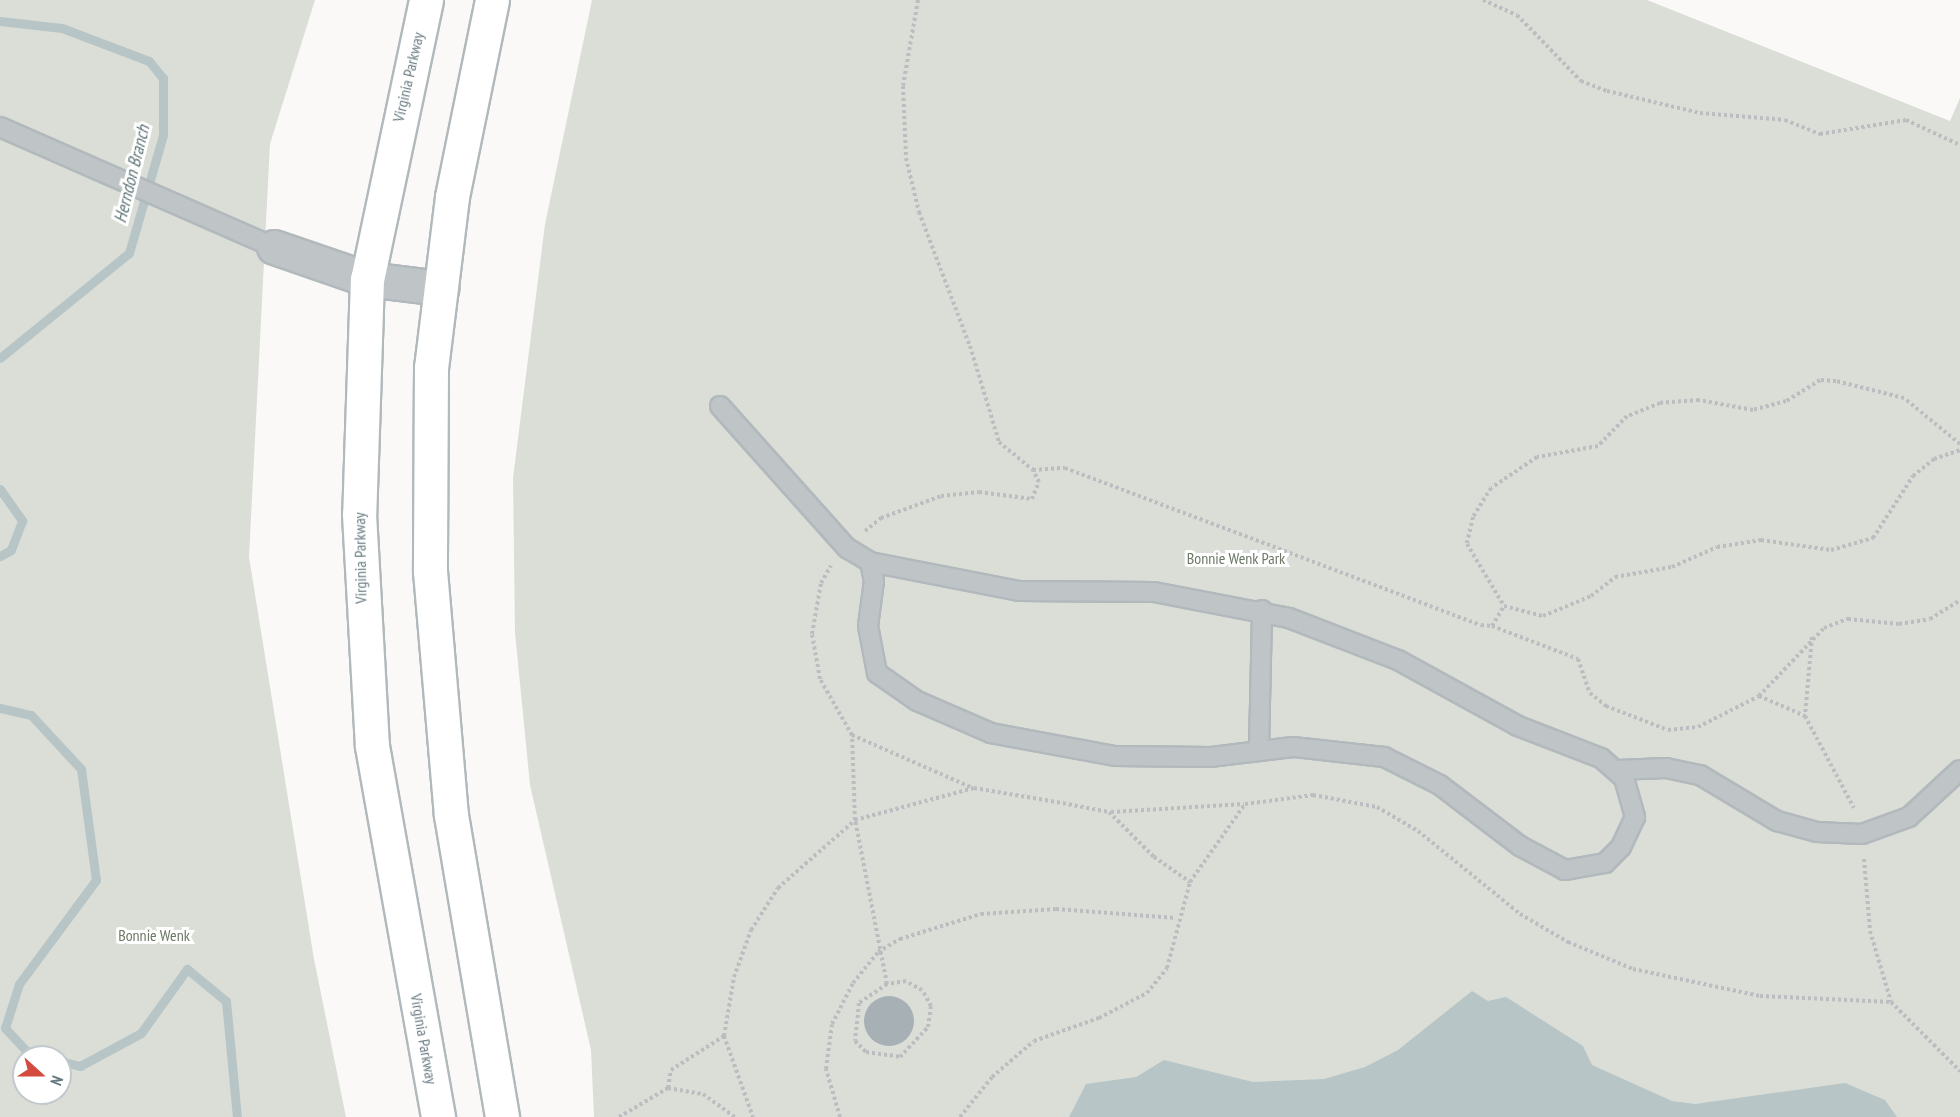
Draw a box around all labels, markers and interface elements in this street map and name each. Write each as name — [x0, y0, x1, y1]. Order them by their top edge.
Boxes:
street label: Virginia Parkway — [388, 30, 428, 124]
water label: Herndon Branch — [109, 123, 155, 225]
street label: Virginia Parkway — [350, 512, 370, 604]
park label: Bonnie Wenk Park — [1186, 548, 1286, 568]
park label: Bonnie Wenk — [118, 925, 190, 945]
street label: Virginia Parkway — [407, 992, 441, 1086]
north arrow — [12, 1045, 72, 1105]
text: N — [46, 1073, 68, 1088]

